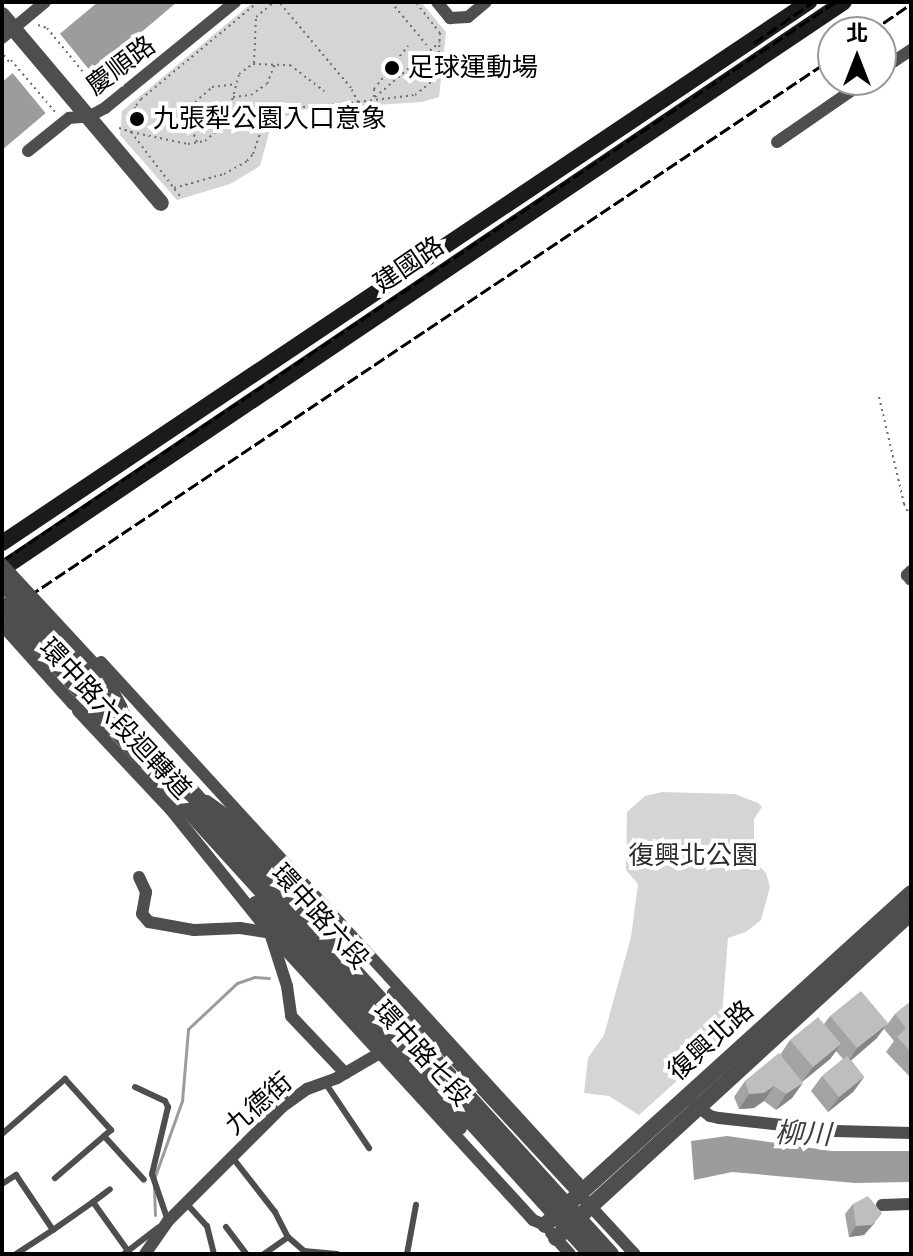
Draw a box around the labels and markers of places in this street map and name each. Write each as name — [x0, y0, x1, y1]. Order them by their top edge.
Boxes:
place label: 足球運動場 — [408, 52, 538, 84]
marker: 足球運動場 — [383, 59, 401, 77]
place label: 九張犁公園入口意象 — [153, 103, 387, 135]
marker: 九張犁公園入口意象 — [128, 110, 146, 128]

